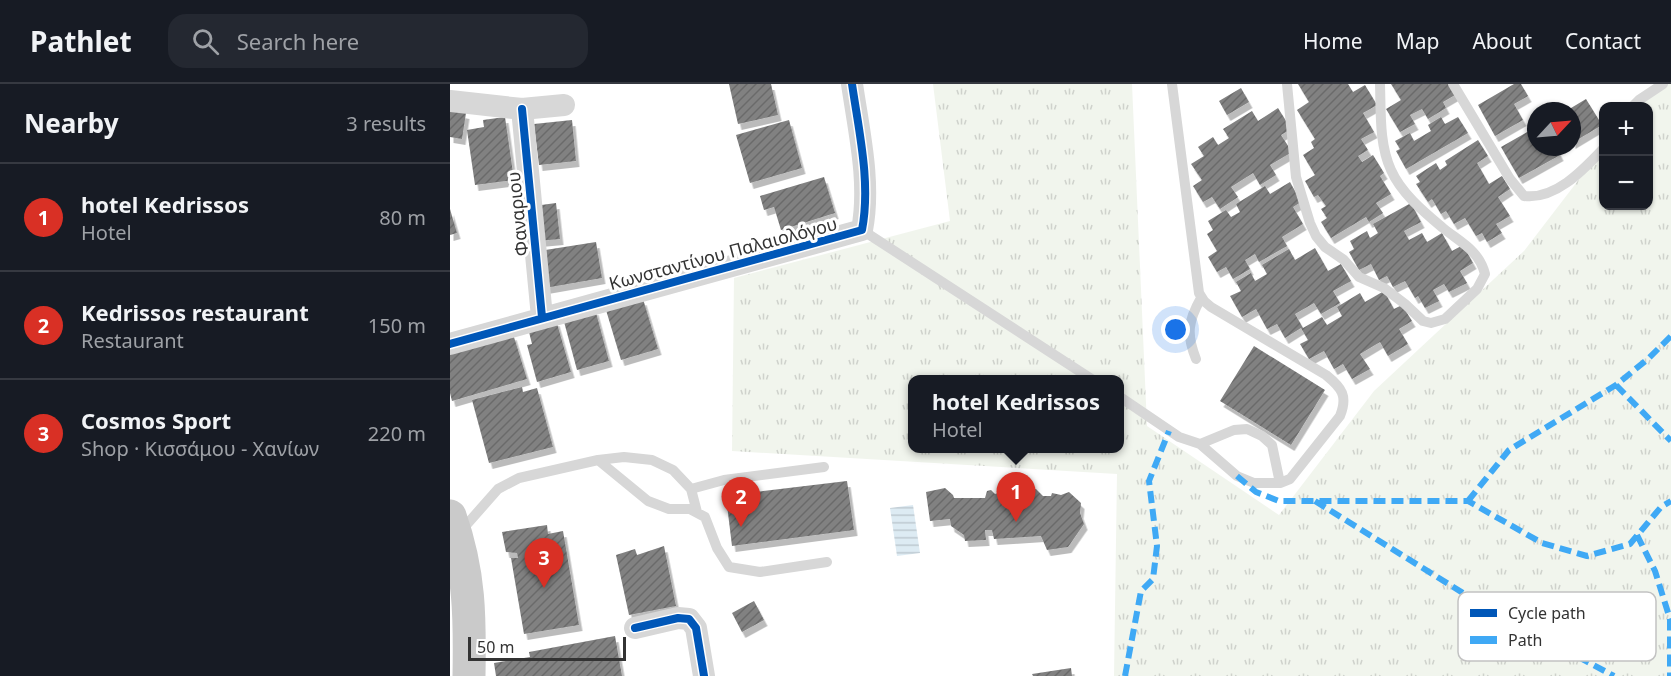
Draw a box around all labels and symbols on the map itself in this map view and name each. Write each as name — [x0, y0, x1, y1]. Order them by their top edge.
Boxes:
north arrow — [1527, 102, 1581, 156]
street label: Φαναριου — [501, 171, 533, 257]
street label: Κωνσταντίνου Παλαιολόγου — [606, 211, 840, 295]
your location — [1161, 315, 1190, 344]
pin: 1 — [996, 472, 1036, 522]
pin: 2 — [722, 478, 760, 527]
pin: 3 — [524, 538, 563, 588]
legend — [1458, 592, 1656, 661]
text: Cycle path — [1508, 602, 1586, 624]
text: Path — [1508, 629, 1542, 651]
scale bar — [468, 634, 626, 662]

